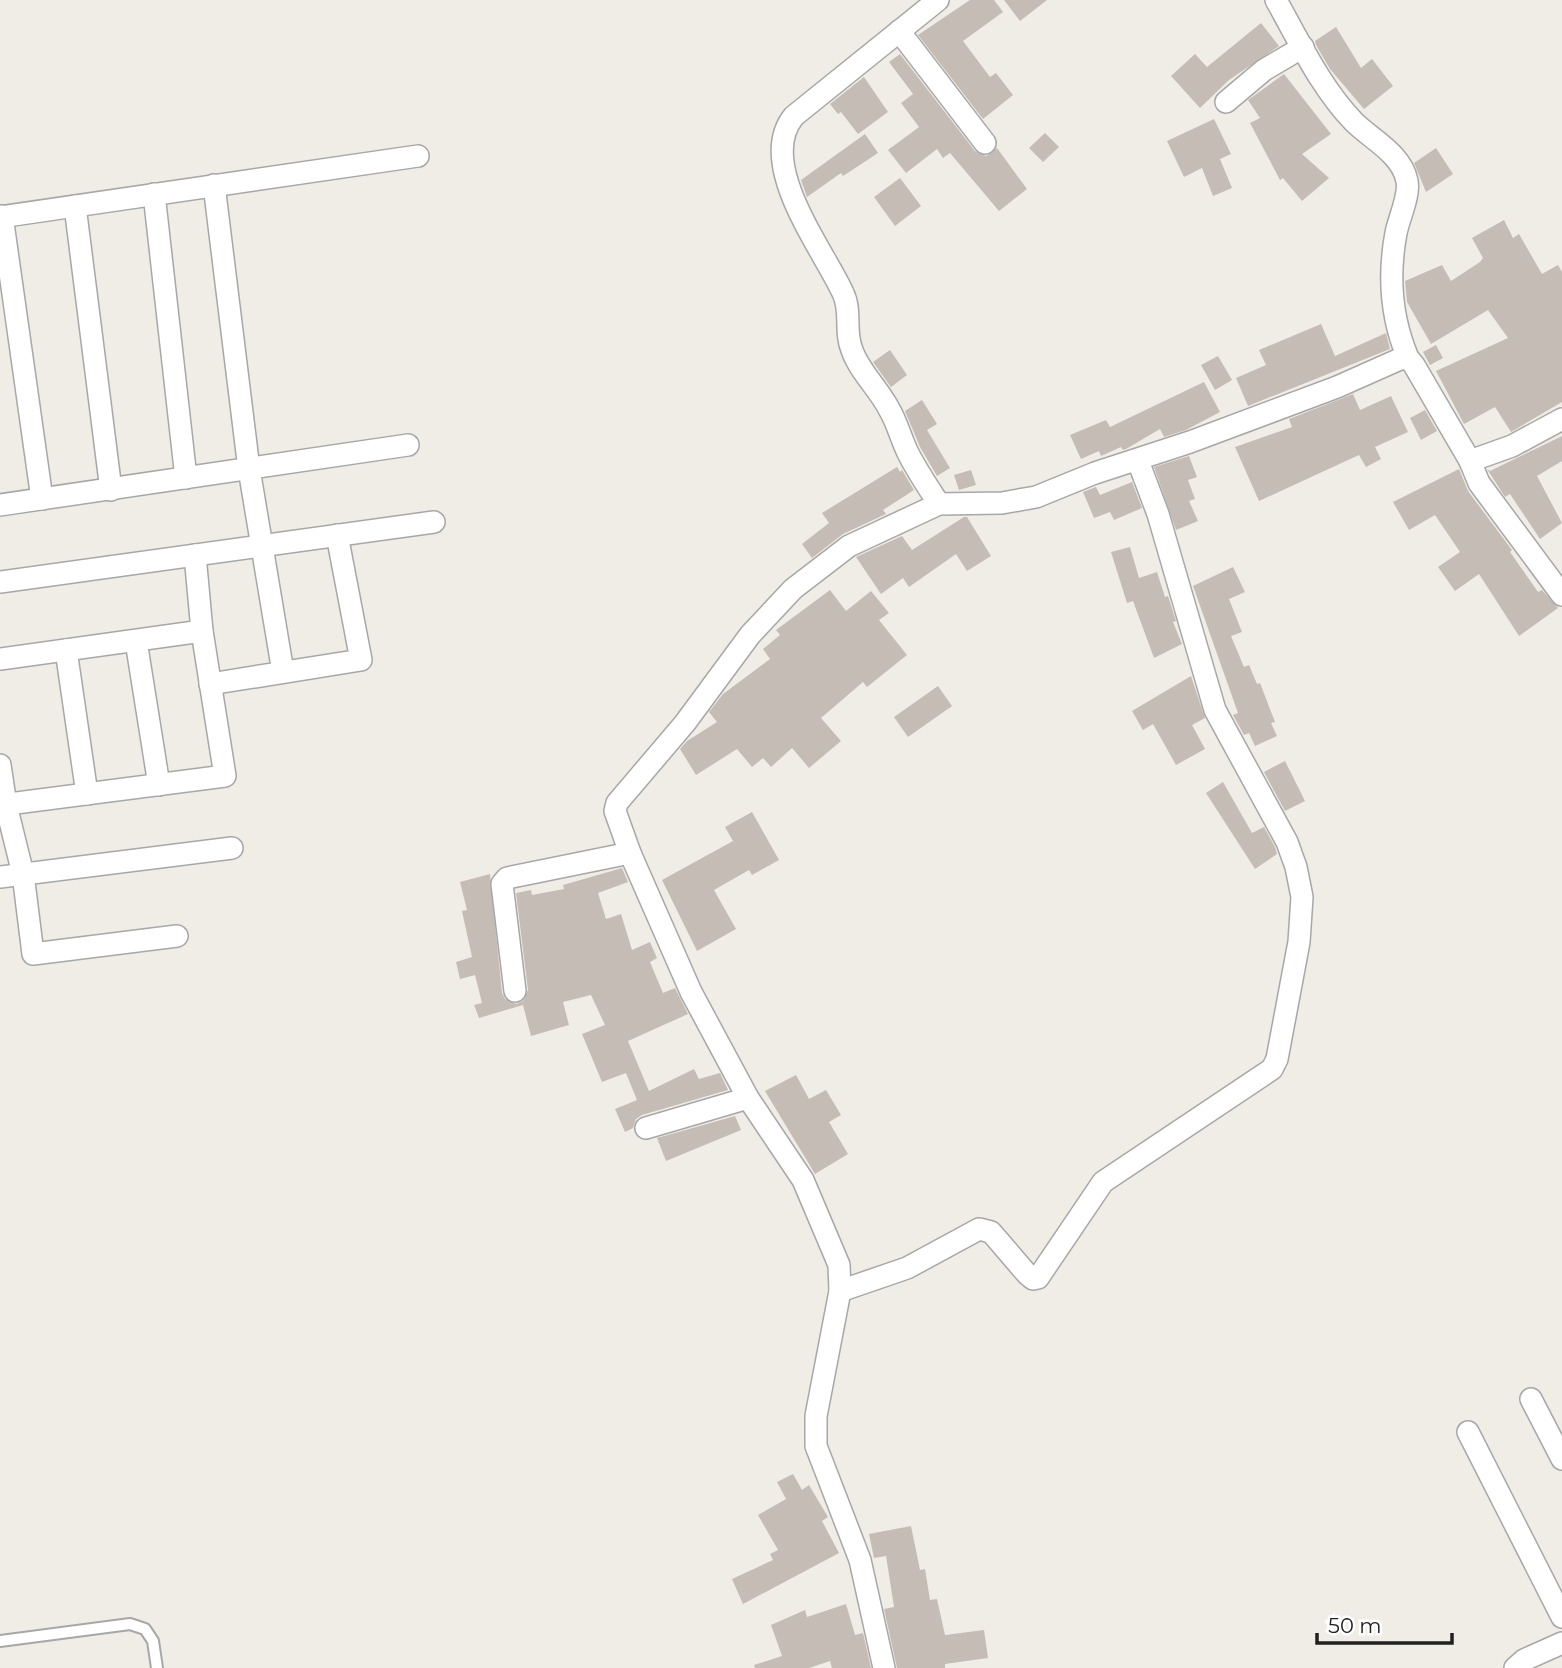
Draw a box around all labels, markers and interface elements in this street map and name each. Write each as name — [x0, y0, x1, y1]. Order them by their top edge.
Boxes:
scale bar — [1317, 1602, 1452, 1646]
text: 50 m — [1328, 1613, 1382, 1638]

